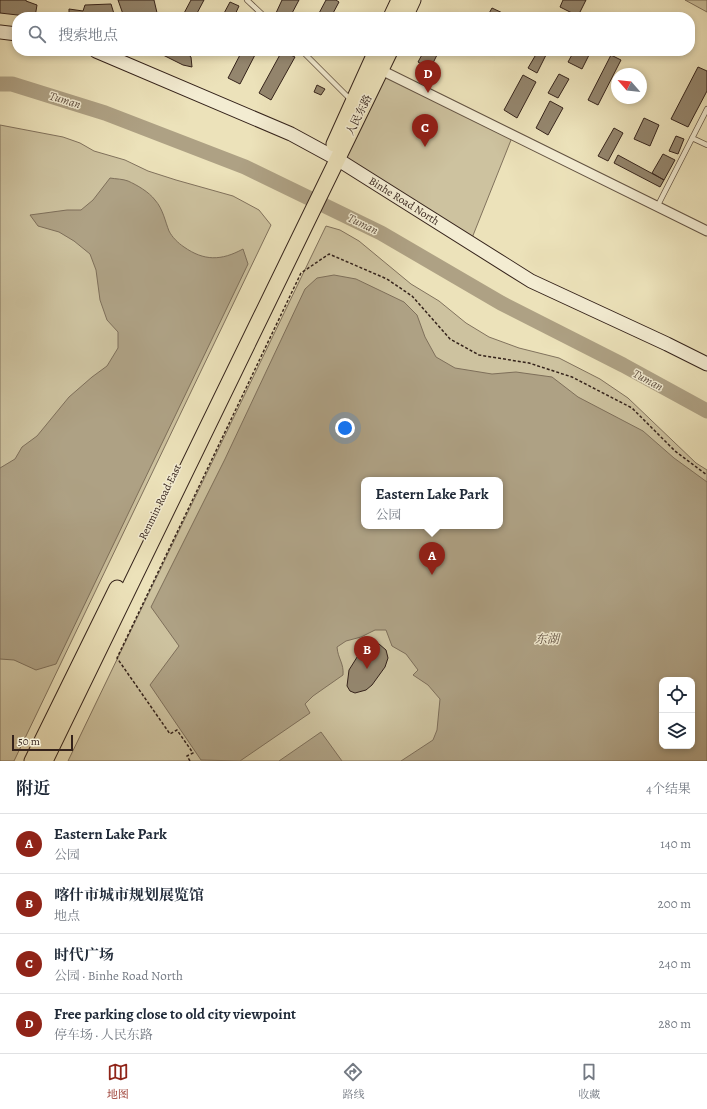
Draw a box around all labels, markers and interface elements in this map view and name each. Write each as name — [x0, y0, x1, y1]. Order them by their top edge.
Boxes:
search box — [12, 12, 695, 56]
icon: search — [26, 23, 48, 45]
text: 搜索地点 — [58, 25, 118, 45]
pin: D — [415, 60, 441, 93]
north arrow — [611, 68, 647, 104]
water label: Tuman — [47, 88, 83, 112]
street label: 人民东路 — [342, 92, 376, 138]
pin: C — [412, 114, 438, 147]
street label: Binhe Road North — [366, 173, 442, 229]
water label: Tuman — [345, 210, 381, 238]
water label: Tuman — [630, 365, 666, 395]
your location — [335, 418, 355, 438]
street label: Renmin Road East — [135, 461, 185, 542]
popup — [361, 477, 503, 529]
text: Eastern Lake Park — [376, 484, 488, 504]
text: 公园 — [376, 506, 402, 523]
pin: A — [419, 542, 445, 575]
water label: 东湖 — [535, 631, 561, 647]
pin: B — [354, 636, 380, 669]
map controls — [659, 677, 695, 749]
button: locate — [659, 677, 695, 713]
button: layers — [659, 713, 695, 749]
scale bar — [12, 733, 73, 752]
text: 50 m — [18, 734, 40, 749]
text: 附近 — [16, 777, 50, 800]
text: 4个结果 — [646, 780, 691, 797]
text: Eastern Lake Park — [54, 824, 167, 844]
text: A — [25, 835, 33, 852]
text: 140 m — [660, 835, 691, 852]
text: 公园 — [54, 846, 80, 863]
text: 喀什市城市规划展览馆 — [54, 885, 204, 905]
text: B — [25, 895, 33, 912]
text: 200 m — [658, 895, 691, 912]
text: 地点 — [54, 907, 80, 924]
text: 时代广场 — [54, 945, 114, 965]
text: C — [25, 955, 33, 972]
text: 240 m — [659, 955, 691, 972]
text: 公园 · Binhe Road North — [54, 967, 183, 984]
text: Free parking close to old city viewpoint — [54, 1004, 296, 1024]
text: D — [24, 1015, 34, 1032]
text: 280 m — [658, 1015, 691, 1032]
text: 停车场 · 人民东路 — [54, 1026, 153, 1043]
tab: 地图 — [107, 1061, 129, 1102]
tab: 路线 — [342, 1061, 364, 1102]
tab: 收藏 — [578, 1061, 600, 1102]

